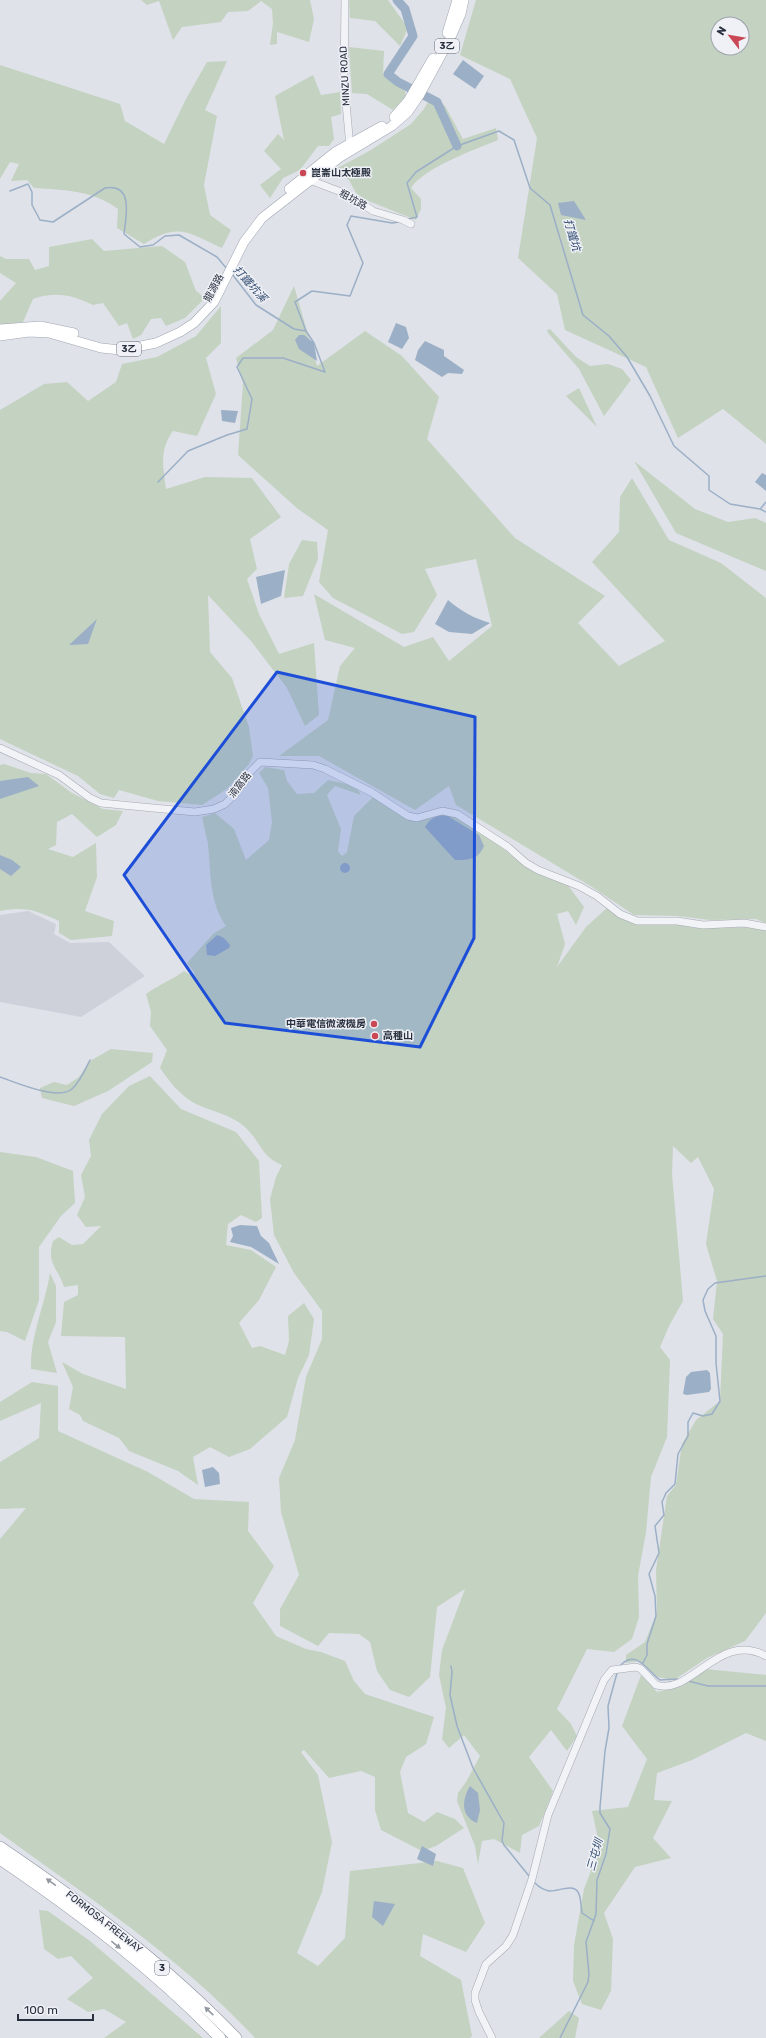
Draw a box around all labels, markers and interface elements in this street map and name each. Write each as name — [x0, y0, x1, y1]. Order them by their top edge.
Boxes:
north arrow — [710, 16, 750, 56]
text: N — [714, 24, 730, 38]
road number: 3乙 — [435, 39, 459, 53]
street label: MINZU ROAD — [337, 46, 353, 106]
place label: 崑崙山太極殿 — [311, 167, 371, 179]
marker: 崑崙山太極殿 — [298, 168, 308, 178]
street label: 粗坑路 — [337, 187, 369, 213]
water label: 打鐵坑 — [561, 217, 583, 255]
water label: 打鐵坑溪 — [230, 263, 271, 306]
street label: 龍源路 — [202, 272, 226, 304]
road number: 3乙 — [117, 342, 141, 356]
street label: 湳窩路 — [226, 769, 254, 801]
place label: 中華電信微波機房 — [286, 1018, 366, 1030]
marker: 中華電信微波機房 — [369, 1019, 379, 1029]
place label: 高種山 — [383, 1030, 413, 1042]
marker: 高種山 — [370, 1031, 380, 1041]
water label: 三屯圳 — [584, 1835, 606, 1873]
one-way arrow — [45, 1878, 56, 1886]
street label: FORMOSA FREEWAY — [63, 1888, 145, 1956]
one-way arrow — [111, 1941, 122, 1949]
road number: 3 — [155, 1961, 169, 1975]
scale bar — [18, 1996, 93, 2022]
text: 100 m — [24, 2003, 58, 2017]
one-way arrow — [204, 2006, 214, 2016]

